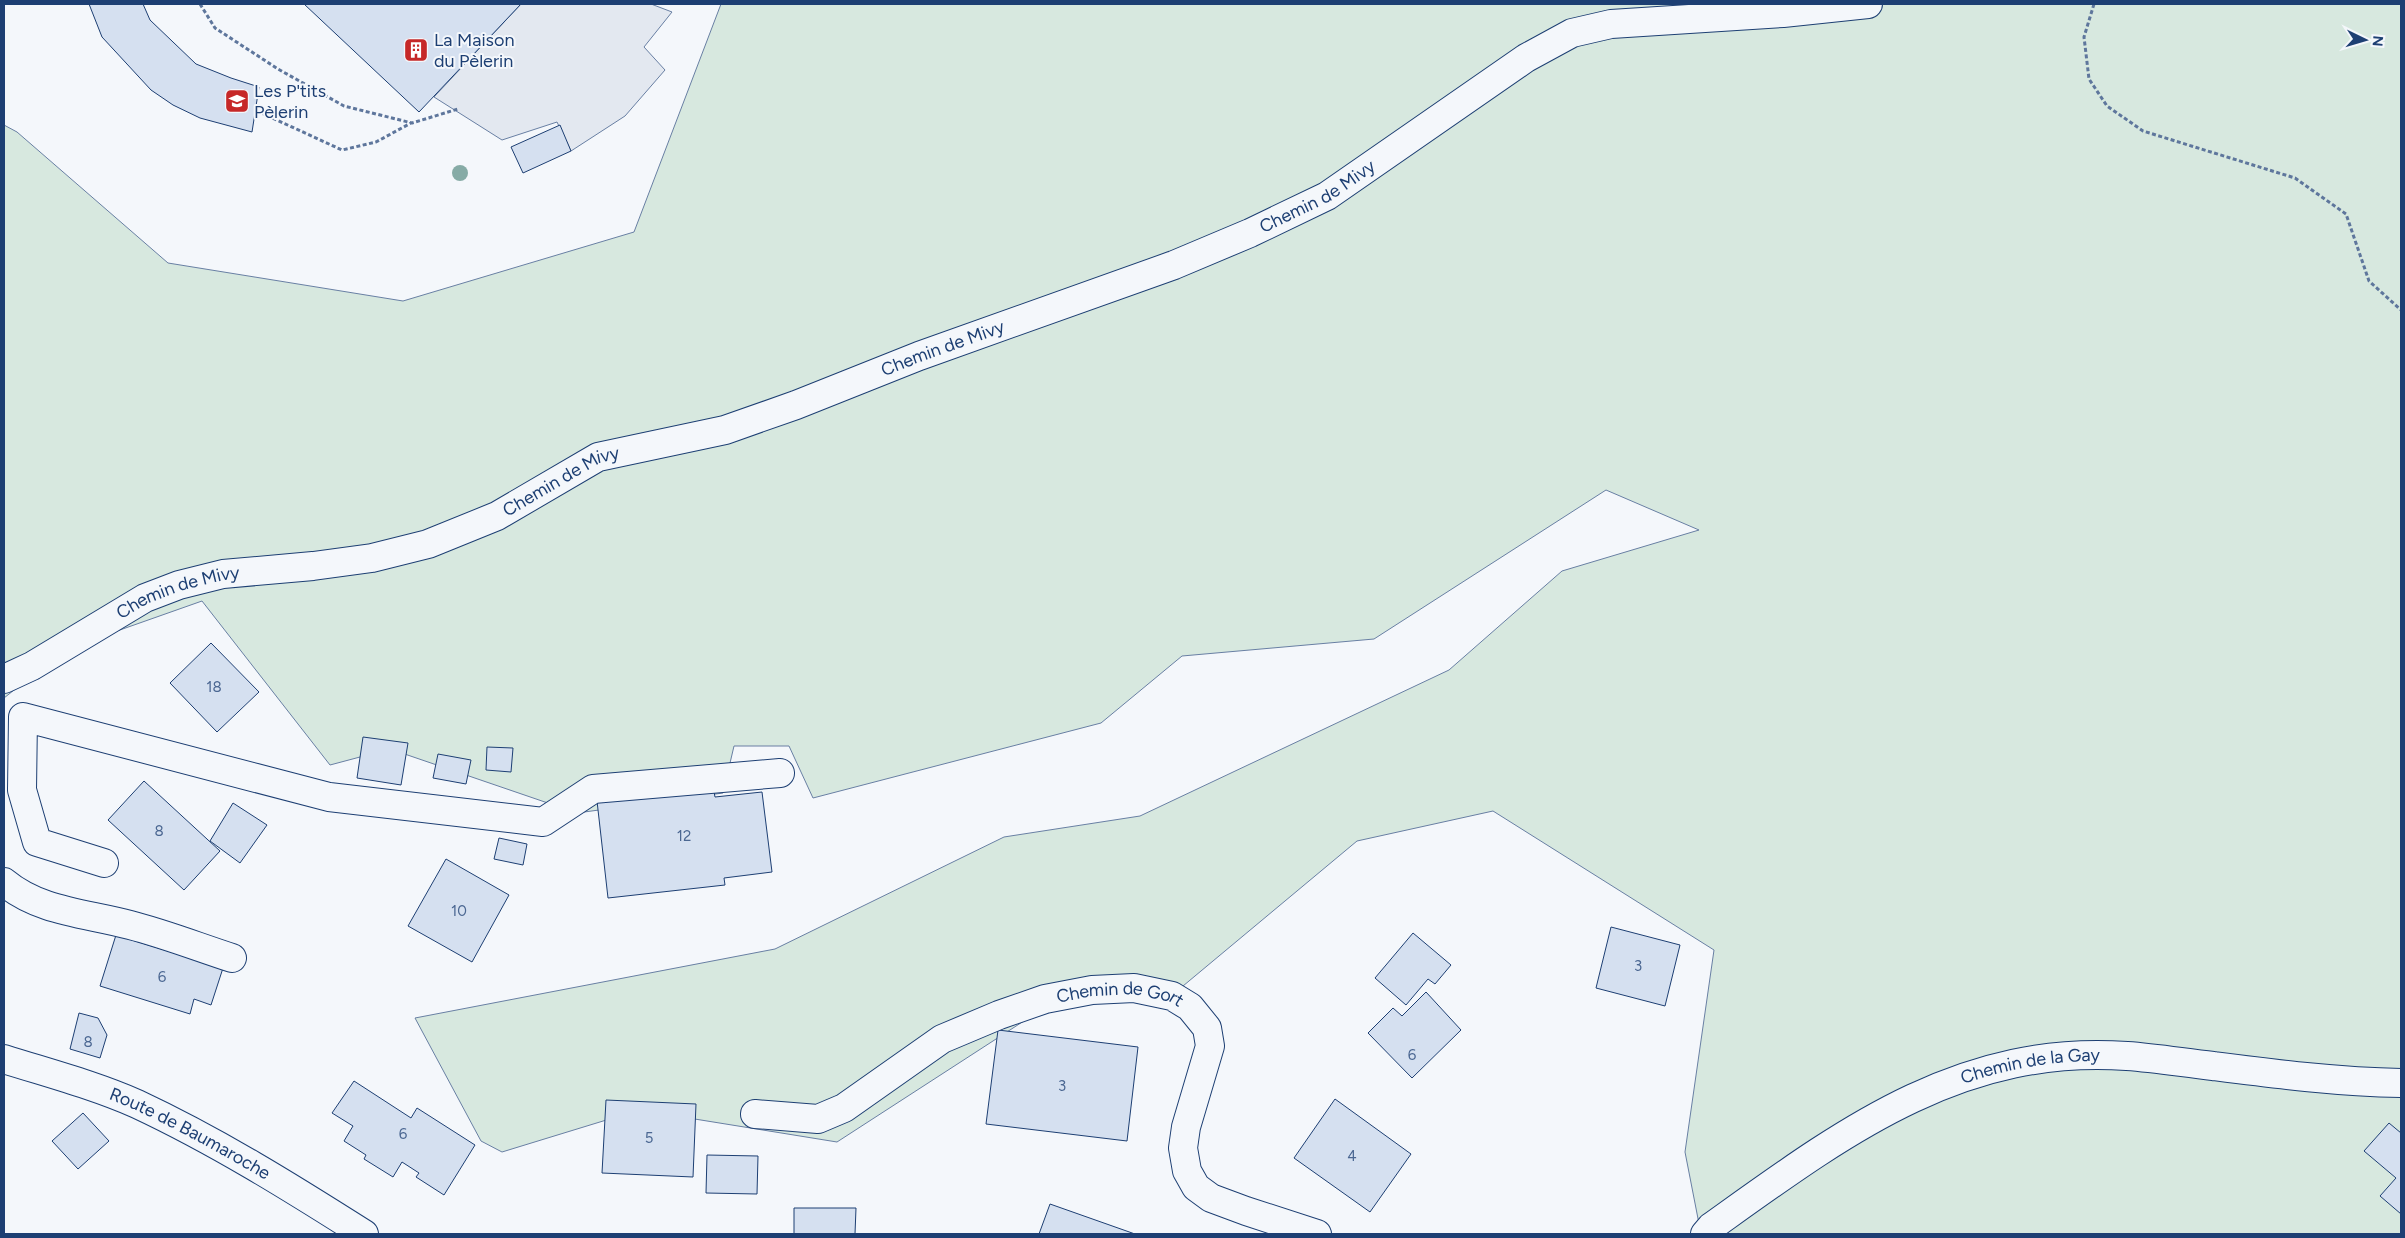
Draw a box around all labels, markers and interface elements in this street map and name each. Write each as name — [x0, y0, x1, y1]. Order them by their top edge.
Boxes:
north arrow — [2340, 15, 2390, 65]
place label: La Maison du Pèlerin — [434, 29, 514, 72]
text: N — [2369, 35, 2386, 47]
building icon: La Maison du Pèlerin — [403, 37, 429, 63]
place label: Les P'tits Pèlerin — [254, 80, 326, 123]
school or university icon: Les P'tits Pèlerin — [224, 88, 250, 114]
street label: Chemin de Mivy — [1256, 155, 1380, 238]
street label: Chemin de Mivy — [878, 315, 1008, 381]
street label: Chemin de Mivy — [499, 442, 622, 521]
street label: Chemin de Mivy — [112, 562, 241, 624]
house number: 18 — [206, 678, 222, 696]
house number: 8 — [154, 822, 164, 840]
house number: 12 — [677, 827, 691, 845]
house number: 10 — [451, 902, 467, 920]
house number: 3 — [1634, 957, 1642, 975]
house number: 6 — [158, 968, 167, 986]
street label: Chemin de Gort — [1055, 977, 1188, 1012]
house number: 8 — [83, 1033, 93, 1051]
street label: Chemin de la Gay — [1958, 1044, 2101, 1089]
house number: 6 — [1408, 1046, 1417, 1064]
house number: 3 — [1058, 1077, 1066, 1095]
street label: Route de Baumaroche — [106, 1083, 275, 1185]
house number: 6 — [399, 1125, 408, 1143]
house number: 5 — [645, 1129, 653, 1147]
house number: 4 — [1347, 1147, 1357, 1165]

